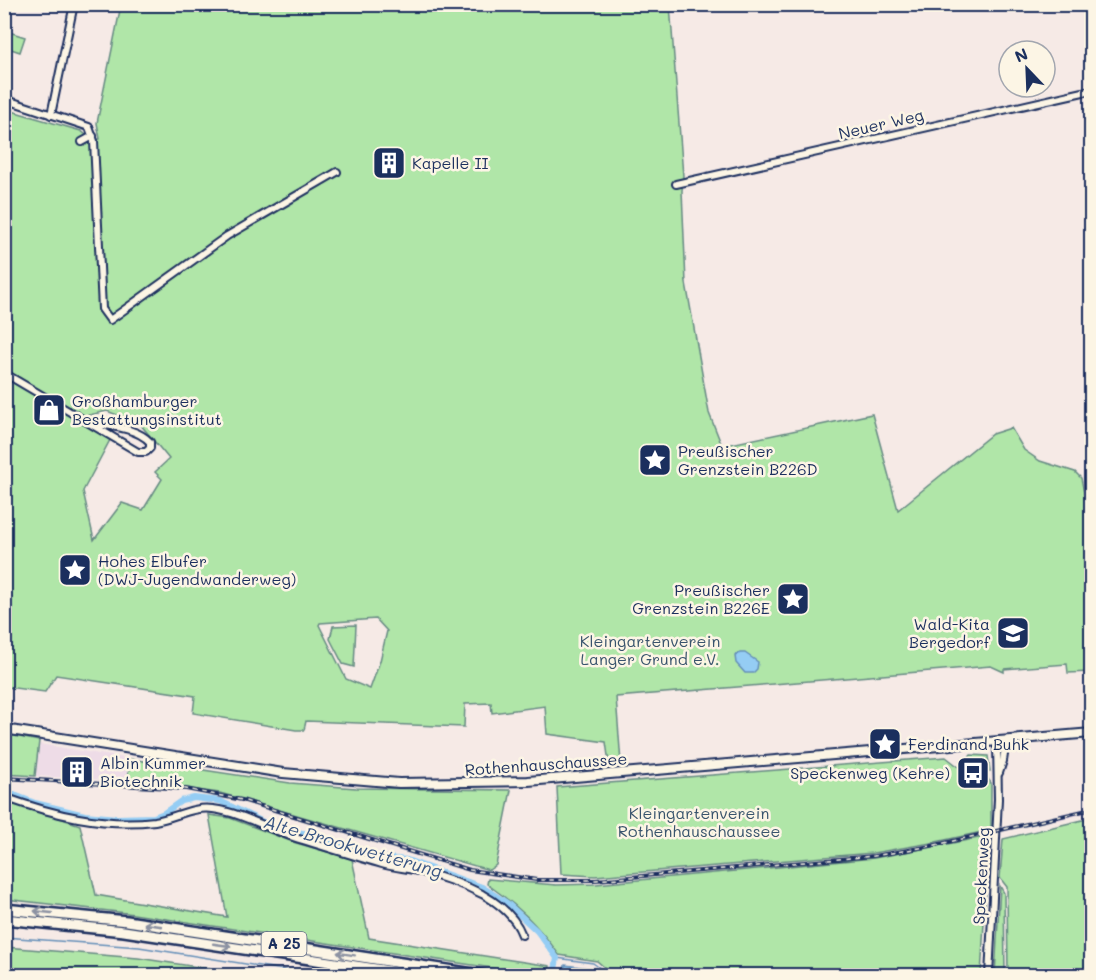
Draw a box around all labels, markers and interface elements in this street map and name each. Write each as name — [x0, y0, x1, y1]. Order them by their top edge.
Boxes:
north arrow — [997, 39, 1057, 99]
text: N — [1011, 43, 1031, 67]
street label: Neuer Weg — [836, 104, 926, 144]
building icon: Kapelle II — [371, 145, 407, 181]
place label: Kapelle II — [412, 152, 489, 173]
place label: Großhamburger Bestattungsinstitut — [72, 390, 222, 429]
shop icon: Großhamburger Bestattungsinstitut — [31, 392, 67, 428]
place label: Preußischer Grenzstein B226D — [678, 440, 818, 479]
place icon: Preußischer Grenzstein B226D — [637, 442, 673, 478]
place label: Hohes Elbufer (DWJ-Jugendwanderweg) — [98, 550, 296, 589]
place icon: Hohes Elbufer (DWJ-Jugendwanderweg) — [57, 552, 93, 588]
place label: Preußischer Grenzstein B226E — [632, 579, 770, 618]
place icon: Preußischer Grenzstein B226E — [775, 581, 811, 617]
place label: Wald-Kita Bergedorf — [909, 613, 991, 652]
school or university icon: Wald-Kita Bergedorf — [995, 615, 1031, 651]
park label: Kleingartenverein Langer Grund e.V. — [580, 630, 720, 669]
place icon: Ferdinand Buhk — [867, 726, 903, 762]
place label: Ferdinand Buhk — [908, 733, 1029, 754]
street label: Rothenhauschaussee — [464, 747, 628, 780]
place label: Albin Kummer Biotechnik — [100, 752, 206, 791]
building icon: Albin Kummer Biotechnik — [59, 754, 95, 790]
bus stop icon: Speckenweg (Kehre) — [955, 755, 991, 791]
place label: Speckenweg (Kehre) — [790, 762, 950, 783]
park label: Kleingartenverein Rothenhauschaussee — [618, 802, 780, 841]
water label: Alte Brookwetterung — [261, 809, 445, 883]
street label: Speckenweg — [967, 827, 994, 925]
one-way arrow — [34, 906, 54, 917]
one-way arrow — [143, 920, 163, 931]
road number: A 25 — [262, 932, 306, 956]
one-way arrow — [211, 940, 231, 951]
one-way arrow — [336, 948, 356, 959]

